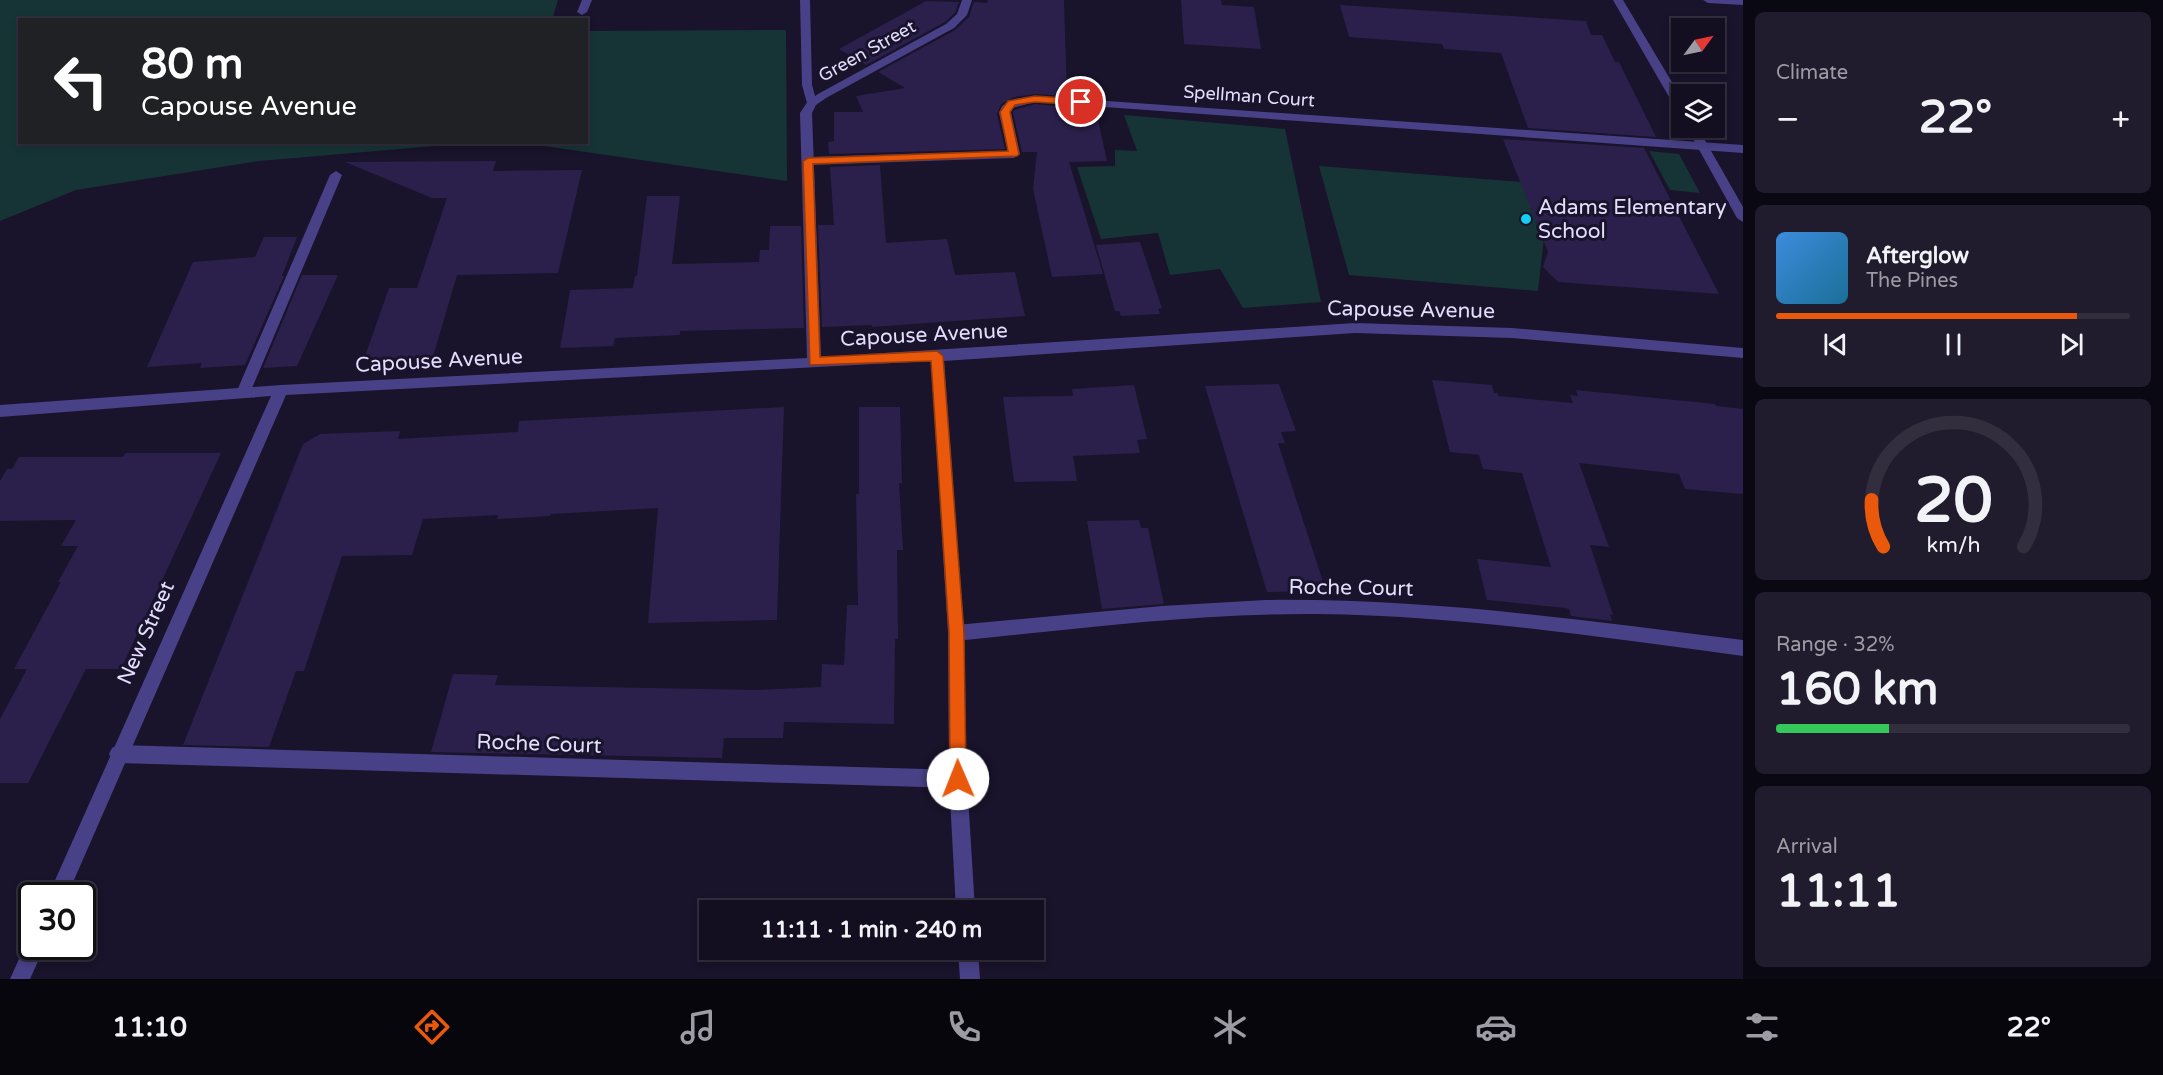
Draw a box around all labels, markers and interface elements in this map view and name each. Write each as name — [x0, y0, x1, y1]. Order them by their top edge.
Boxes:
street label: Green Street — [815, 15, 920, 87]
north arrow — [1671, 18, 1725, 72]
map controls — [1671, 18, 1725, 138]
text: 80 m — [141, 39, 243, 90]
icon: left — [42, 42, 120, 120]
text: Climate — [1776, 61, 1848, 85]
pin — [1055, 76, 1106, 127]
street label: Spellman Court — [1183, 80, 1316, 112]
button: layers — [1671, 84, 1725, 138]
icon: arrive — [1064, 85, 1097, 118]
text: Capouse Avenue — [141, 90, 357, 123]
text: 22° — [1919, 91, 1992, 145]
text: − — [1776, 100, 1800, 139]
text: + — [2111, 100, 2130, 139]
place label: Adams Elementary School — [1538, 195, 1727, 244]
marker: Adams Elementary School — [1519, 212, 1533, 226]
text: Afterglow — [1866, 243, 1969, 269]
text: The Pines — [1866, 269, 1958, 293]
street label: Capouse Avenue — [1327, 296, 1495, 324]
street label: Capouse Avenue — [840, 318, 1009, 352]
icon: previous — [1819, 328, 1852, 361]
icon: pause — [1937, 328, 1970, 361]
icon: next — [2055, 328, 2088, 361]
street label: Capouse Avenue — [355, 344, 524, 378]
text: 20 — [1914, 464, 1992, 539]
text: km/h — [1926, 532, 1980, 558]
street label: Roche Court — [1288, 574, 1414, 602]
street label: New Street — [112, 577, 180, 689]
text: Range · 32% — [1776, 633, 1895, 657]
text: 160 km — [1776, 663, 1938, 717]
street label: Roche Court — [476, 729, 602, 759]
position arrow — [926, 747, 990, 811]
text: Arrival — [1776, 835, 1838, 859]
text: 11:11 — [1776, 865, 1901, 919]
speed limit sign: 30 — [18, 882, 96, 960]
text: 11:11 · 1 min · 240 m — [761, 917, 982, 943]
icon: directions — [411, 1006, 453, 1048]
icon: music — [677, 1006, 719, 1048]
icon: phone — [943, 1006, 985, 1048]
icon: climate — [1209, 1006, 1251, 1048]
icon: car — [1475, 1006, 1517, 1048]
icon: filters — [1741, 1006, 1783, 1048]
text: 11:10 — [112, 1011, 187, 1044]
text: 22° — [2007, 1011, 2051, 1044]

